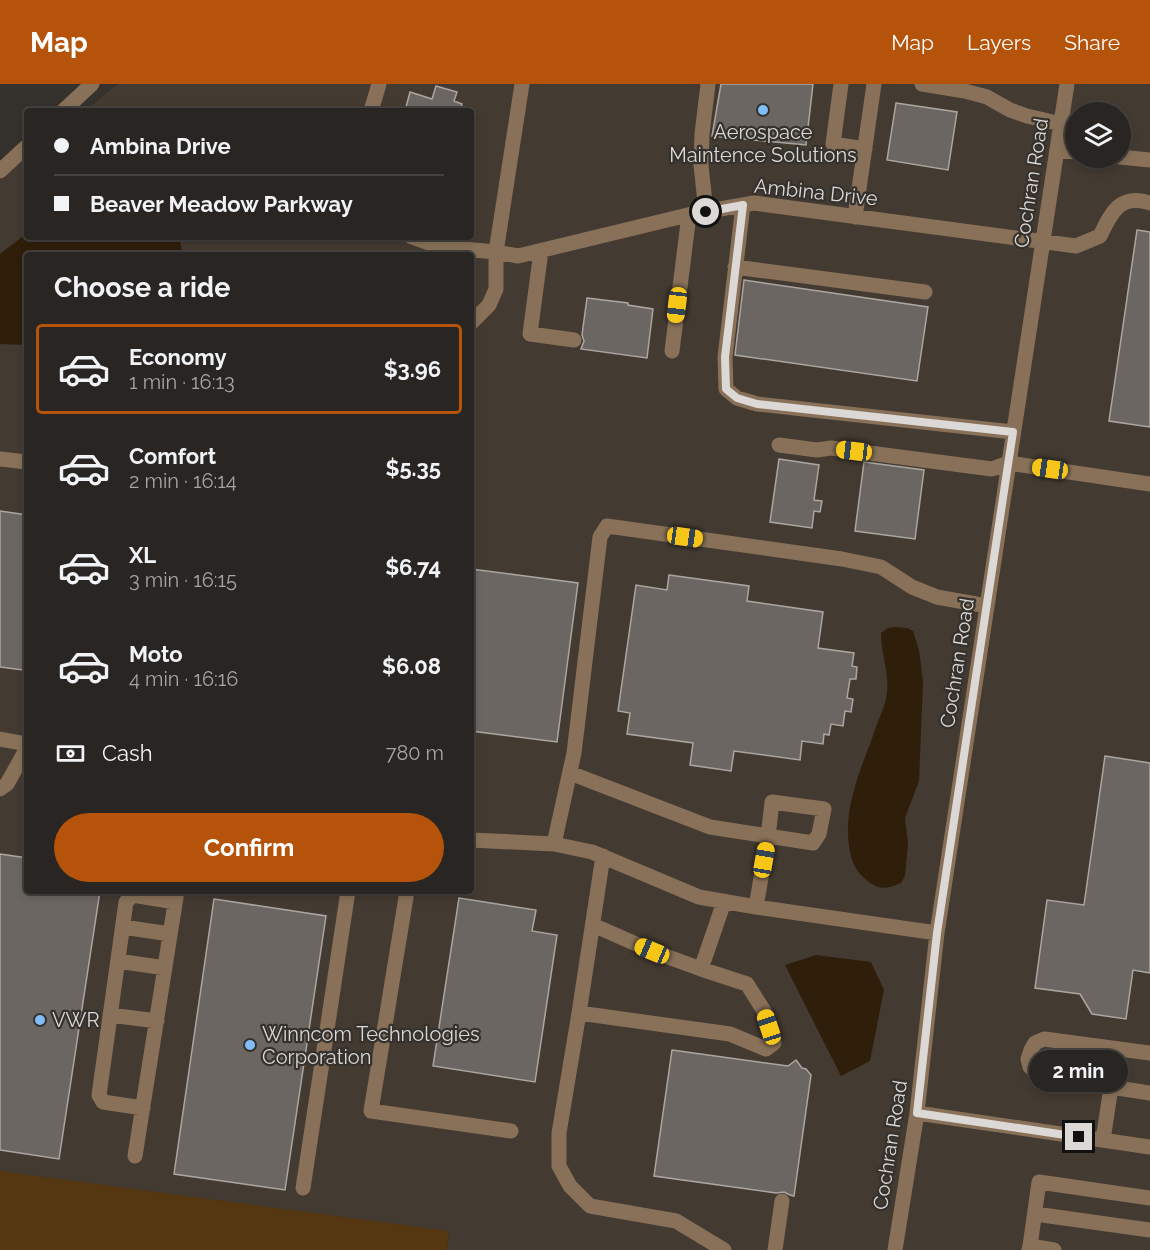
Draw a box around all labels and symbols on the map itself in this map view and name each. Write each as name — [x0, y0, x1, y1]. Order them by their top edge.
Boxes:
marker: Aerospace Maintence Solutions — [756, 103, 770, 117]
street label: Cochran Road — [1009, 116, 1053, 250]
place label: Aerospace Maintence Solutions — [669, 120, 857, 167]
street label: Ambina Drive — [753, 174, 879, 210]
route start — [692, 198, 719, 225]
car — [666, 286, 688, 324]
car — [835, 440, 873, 462]
car — [1031, 458, 1069, 480]
car — [666, 526, 704, 548]
street label: Cochran Road — [935, 596, 979, 730]
car — [752, 841, 776, 879]
car — [632, 936, 672, 966]
car — [755, 1007, 783, 1047]
place label: VWR — [52, 1008, 100, 1032]
marker: VWR — [33, 1013, 47, 1027]
place label: Winncom Technologies Corporation — [262, 1022, 480, 1069]
marker: Winncom Technologies Corporation — [243, 1038, 257, 1052]
callout: 2 min — [1030, 1050, 1128, 1092]
street label: Cochran Road — [868, 1078, 912, 1212]
route end — [1065, 1123, 1092, 1150]

